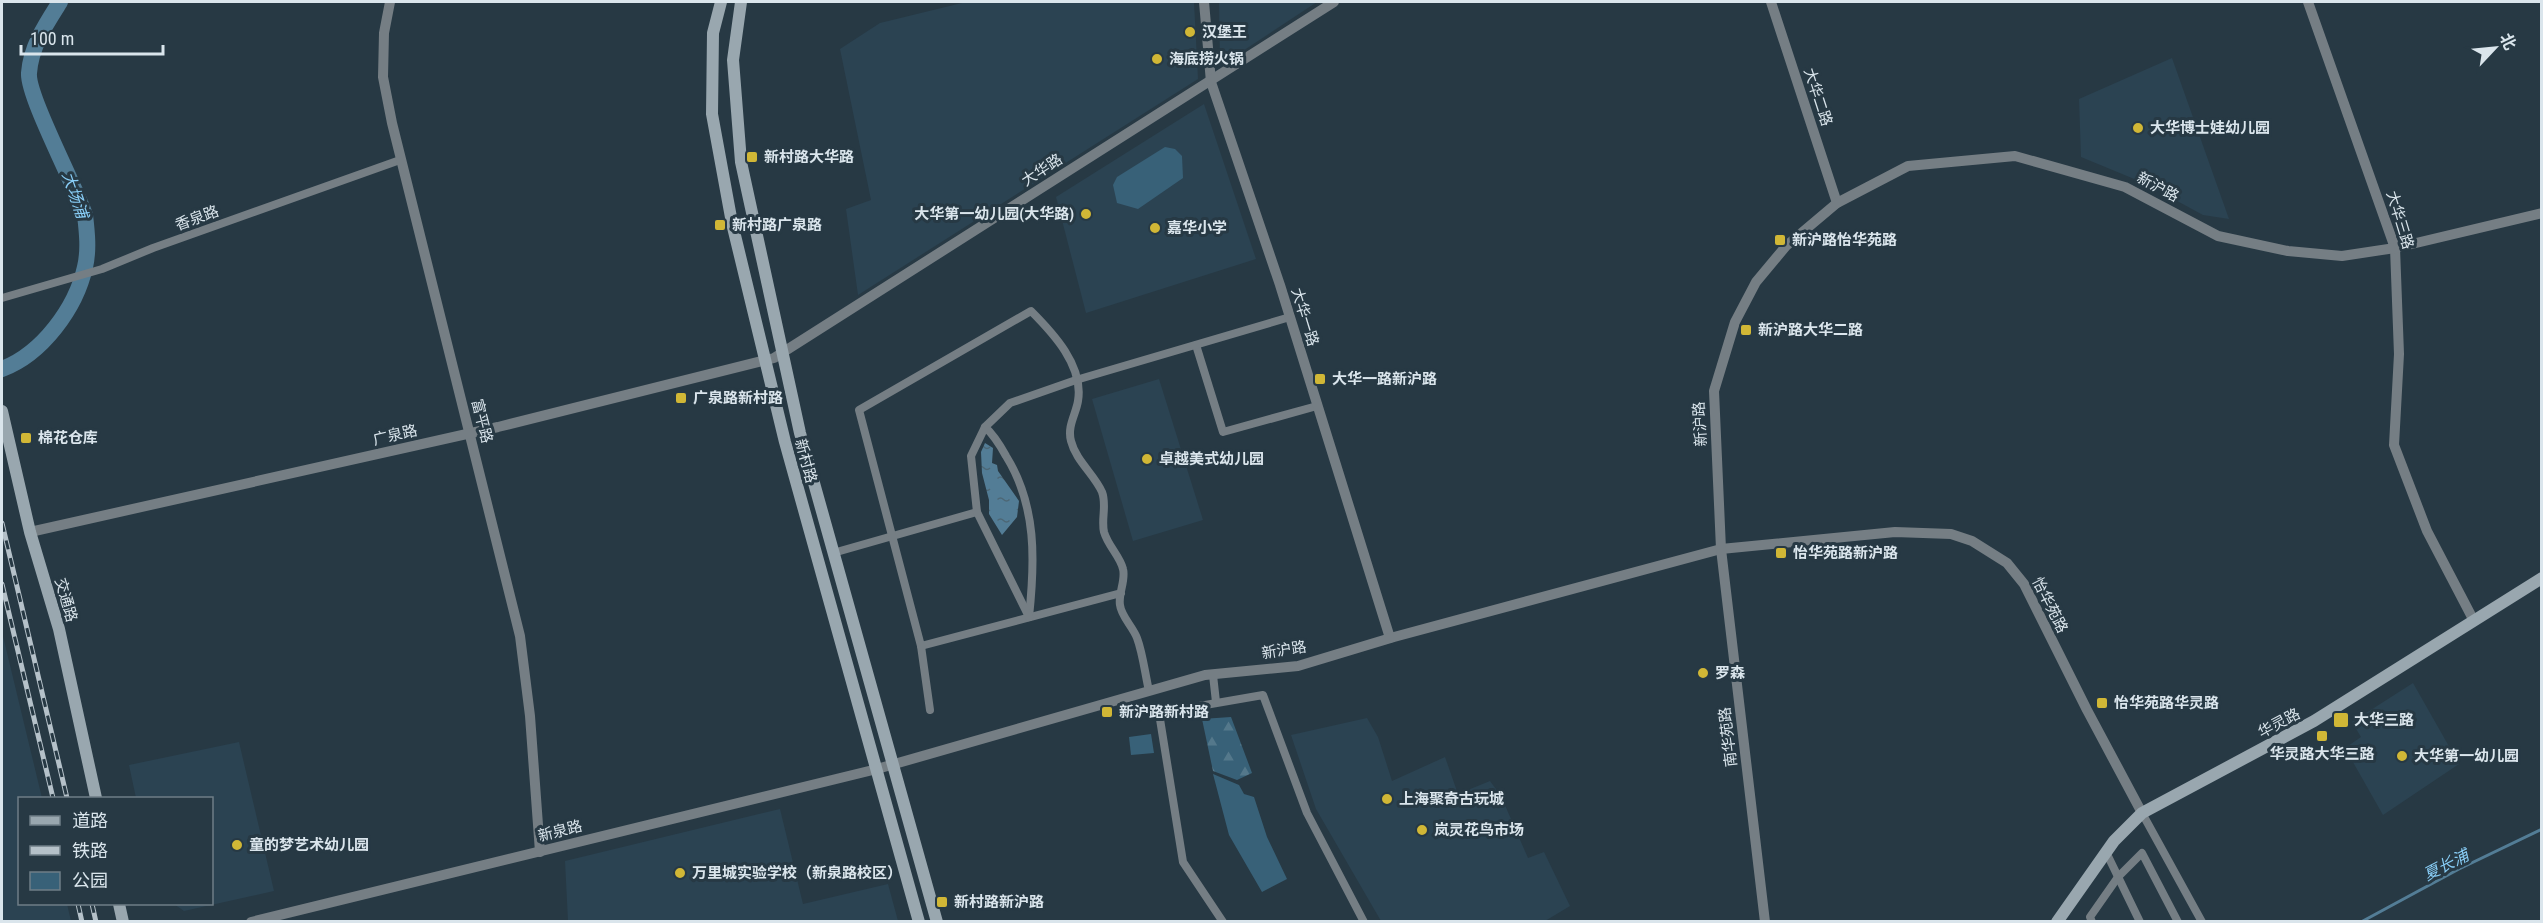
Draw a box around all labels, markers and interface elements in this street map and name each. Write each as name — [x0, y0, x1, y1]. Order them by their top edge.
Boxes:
scale bar — [21, 18, 164, 56]
north arrow — [2465, 18, 2525, 78]
place label: 汉堡王 — [1202, 23, 1247, 41]
marker: 汉堡王 — [1183, 25, 1197, 39]
text: 100 m — [30, 28, 74, 49]
text: 北 — [2496, 30, 2520, 53]
place label: 海底捞火锅 — [1169, 50, 1244, 68]
marker: 海底捞火锅 — [1150, 52, 1164, 66]
street label: 大华二路 — [1800, 66, 1836, 128]
place label: 大华博士娃幼儿园 — [2150, 119, 2270, 137]
marker: 大华博士娃幼儿园 — [2131, 121, 2145, 135]
place label: 新村路大华路 — [764, 148, 854, 166]
marker: 新村路大华路 — [745, 150, 759, 164]
street label: 大华路 — [1018, 150, 1066, 190]
street label: 新沪路 — [2134, 168, 2182, 206]
water label: 大场浦 — [58, 169, 93, 224]
street label: 大华三路 — [2383, 189, 2417, 251]
street label: 香泉路 — [173, 202, 221, 234]
place label: 大华第一幼儿园(大华路) — [914, 205, 1074, 223]
marker: 大华第一幼儿园(大华路) — [1079, 207, 1093, 221]
place label: 新村路广泉路 — [732, 216, 822, 234]
marker: 新村路广泉路 — [713, 218, 727, 232]
place label: 嘉华小学 — [1167, 219, 1227, 237]
marker: 嘉华小学 — [1148, 221, 1162, 235]
place label: 新沪路怡华苑路 — [1792, 231, 1897, 249]
marker: 新沪路怡华苑路 — [1773, 233, 1787, 247]
street label: 大华一路 — [1288, 286, 1322, 348]
place label: 新沪路大华二路 — [1758, 321, 1863, 339]
marker: 新沪路大华二路 — [1739, 323, 1753, 337]
place label: 大华一路新沪路 — [1332, 370, 1437, 388]
marker: 大华一路新沪路 — [1313, 372, 1327, 386]
place label: 广泉路新村路 — [693, 389, 783, 407]
marker: 广泉路新村路 — [674, 391, 688, 405]
street label: 富平路 — [468, 397, 496, 445]
street label: 新沪路 — [1690, 401, 1710, 447]
street label: 广泉路 — [371, 421, 419, 449]
place label: 棉花仓库 — [38, 429, 98, 447]
marker: 棉花仓库 — [19, 431, 33, 445]
street label: 新村路 — [791, 437, 821, 485]
place label: 卓越美式幼儿园 — [1159, 450, 1264, 468]
marker: 卓越美式幼儿园 — [1140, 452, 1154, 466]
place label: 怡华苑路新沪路 — [1793, 544, 1898, 562]
marker: 怡华苑路新沪路 — [1774, 546, 1788, 560]
street label: 怡华苑路 — [2028, 574, 2072, 636]
street label: 交通路 — [51, 576, 81, 624]
street label: 新沪路 — [1260, 638, 1308, 662]
place label: 罗森 — [1715, 664, 1745, 682]
marker: 罗森 — [1696, 666, 1710, 680]
place label: 怡华苑路华灵路 — [2114, 694, 2219, 712]
marker: 怡华苑路华灵路 — [2095, 696, 2109, 710]
place label: 新沪路新村路 — [1119, 703, 1209, 721]
street label: 华灵路 — [2255, 704, 2303, 742]
marker: 新沪路新村路 — [1100, 705, 1114, 719]
street label: 南华苑路 — [1715, 706, 1741, 768]
marker: 大华三路 — [2332, 711, 2350, 729]
place label: 大华三路 — [2354, 711, 2414, 729]
marker: 华灵路大华三路 — [2315, 729, 2329, 743]
place label: 华灵路大华三路 — [2269, 745, 2375, 763]
place label: 大华第一幼儿园 — [2414, 747, 2519, 765]
marker: 大华第一幼儿园 — [2395, 749, 2409, 763]
place label: 上海聚奇古玩城 — [1399, 790, 1504, 808]
marker: 上海聚奇古玩城 — [1380, 792, 1394, 806]
legend — [18, 797, 213, 905]
text: 道路 — [72, 810, 108, 831]
street label: 新泉路 — [536, 817, 584, 845]
place label: 岚灵花鸟市场 — [1434, 821, 1524, 839]
marker: 岚灵花鸟市场 — [1415, 823, 1429, 837]
place label: 童的梦艺术幼儿园 — [249, 836, 369, 854]
marker: 童的梦艺术幼儿园 — [230, 838, 244, 852]
text: 铁路 — [72, 840, 108, 861]
water label: 夏长浦 — [2420, 844, 2474, 884]
place label: 万里城实验学校（新泉路校区） — [692, 864, 902, 882]
marker: 万里城实验学校（新泉路校区） — [673, 866, 687, 880]
text: 公园 — [72, 870, 108, 891]
place label: 新村路新沪路 — [954, 893, 1044, 911]
marker: 新村路新沪路 — [935, 895, 949, 909]

